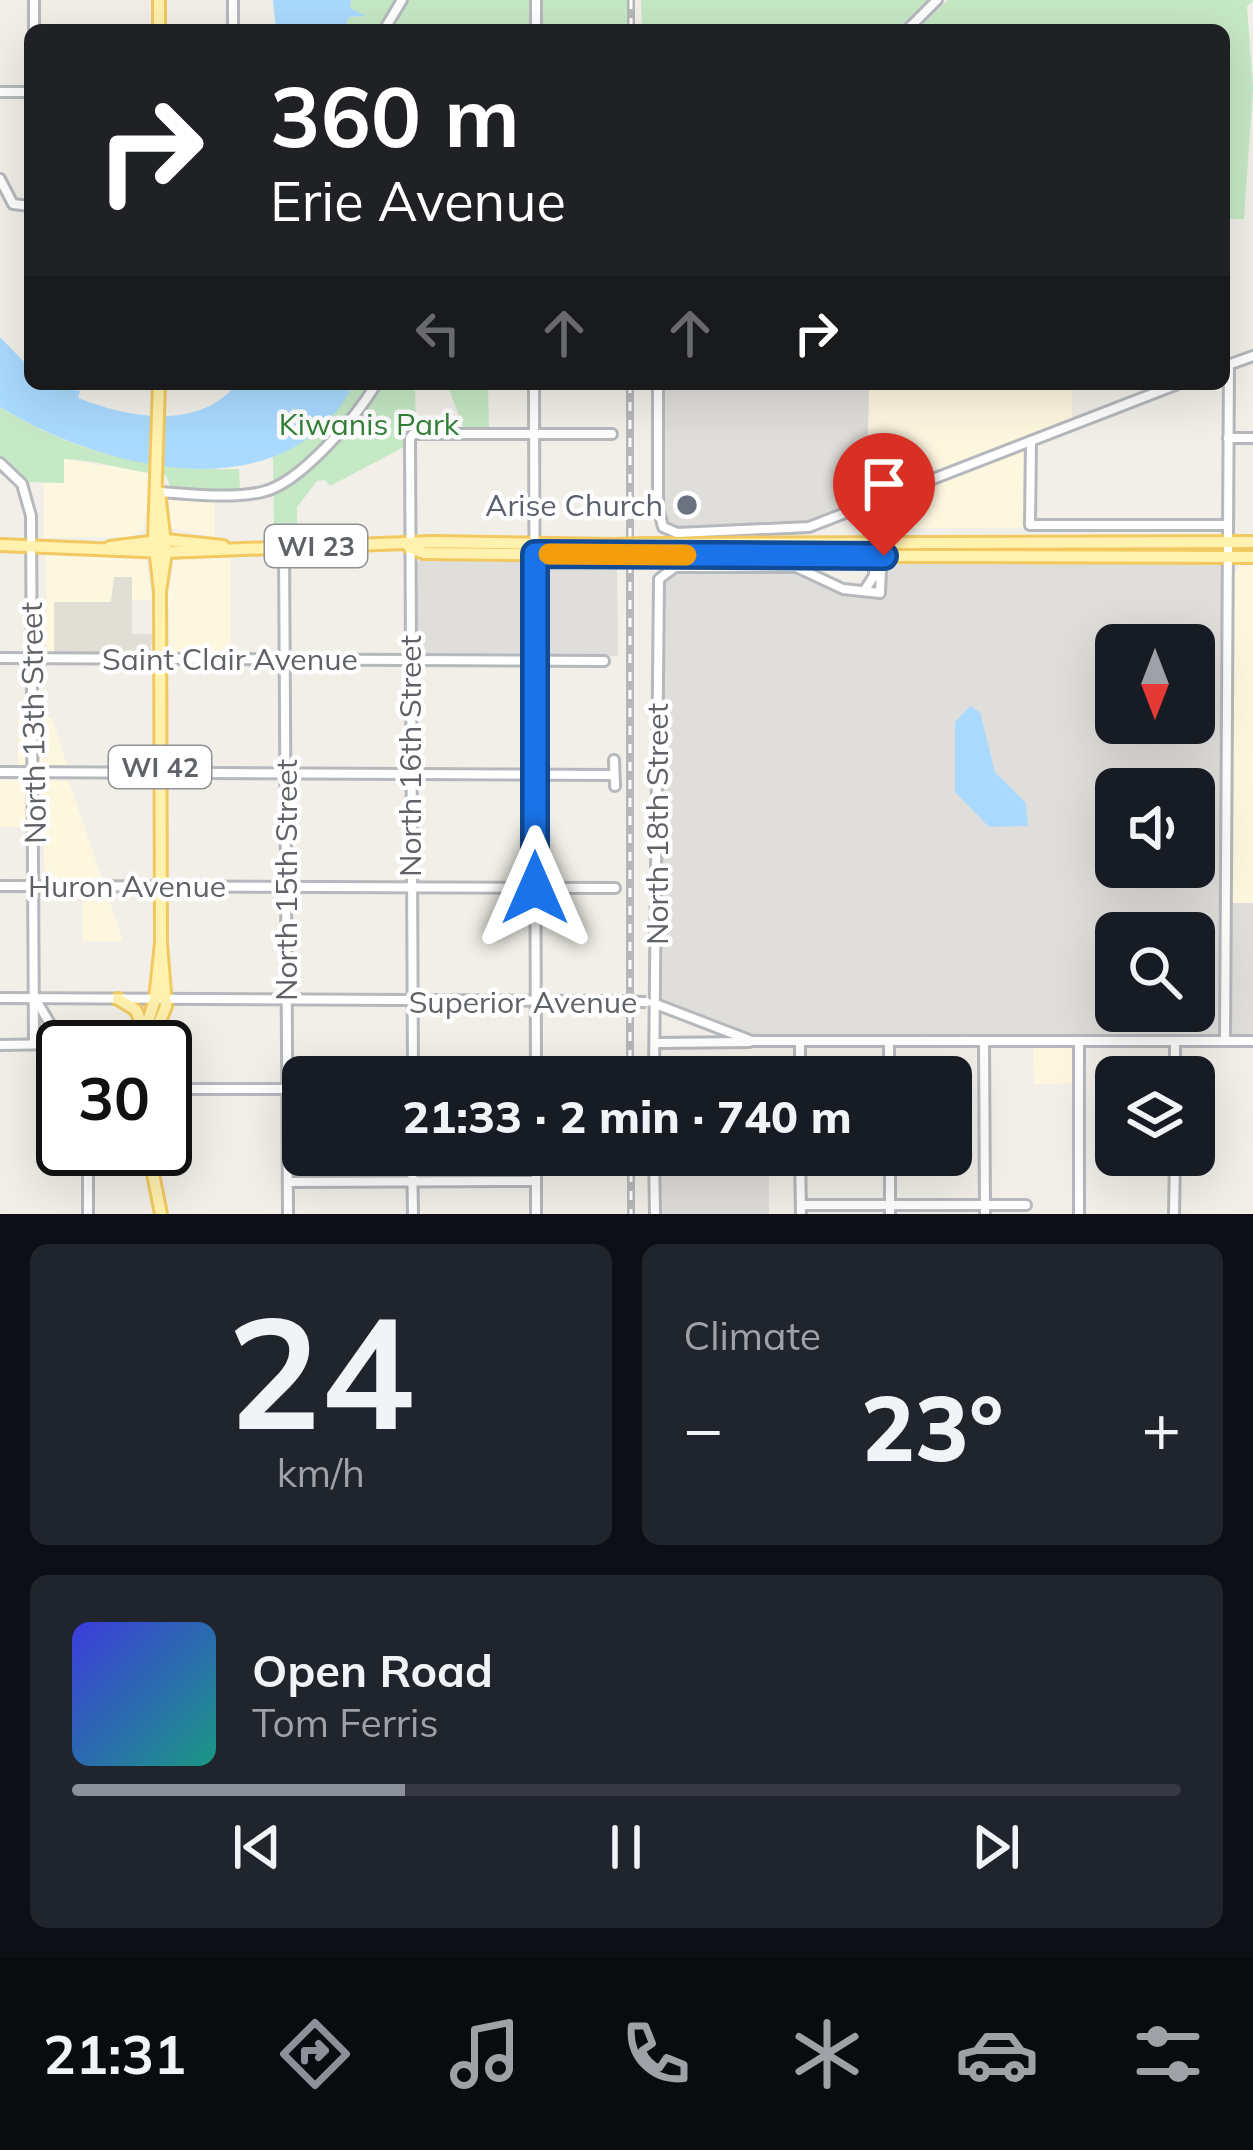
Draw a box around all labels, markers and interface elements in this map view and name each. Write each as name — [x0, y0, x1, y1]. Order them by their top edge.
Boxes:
text: 360 m — [270, 63, 520, 168]
icon: right — [72, 72, 228, 228]
text: Erie Avenue — [270, 167, 566, 235]
icon: left — [405, 300, 471, 366]
icon: ahead — [531, 300, 597, 366]
icon: ahead — [657, 300, 723, 366]
icon: right — [783, 300, 849, 366]
park label: Kiwanis Park — [279, 405, 460, 443]
pin — [833, 433, 935, 556]
icon: arrive — [851, 451, 917, 517]
place label: Arise Church — [485, 486, 663, 524]
marker: Arise Church — [674, 492, 700, 518]
road number: WI 23 — [265, 525, 367, 567]
street label: North 13th Street — [12, 602, 54, 844]
north arrow — [1095, 624, 1215, 744]
map controls — [1095, 624, 1215, 1176]
street label: North 16th Street — [391, 635, 429, 877]
street label: Saint Clair Avenue — [102, 640, 358, 678]
street label: North 18th Street — [638, 703, 676, 945]
road number: WI 42 — [109, 746, 211, 788]
street label: North 15th Street — [267, 759, 305, 1001]
button: sound — [1095, 768, 1215, 888]
position arrow — [472, 825, 598, 951]
street label: Huron Avenue — [28, 867, 226, 905]
button: search — [1095, 912, 1215, 1032]
street label: Superior Avenue — [409, 983, 637, 1021]
speed limit sign: 30 — [36, 1020, 192, 1176]
button: layers — [1095, 1056, 1215, 1176]
text: 21:33 · 2 min · 740 m — [402, 1088, 852, 1144]
text: 24 — [227, 1272, 414, 1468]
text: Climate — [684, 1311, 821, 1360]
text: 23° — [861, 1371, 1004, 1484]
text: − — [684, 1386, 723, 1469]
text: + — [1141, 1386, 1181, 1469]
text: km/h — [277, 1448, 365, 1497]
text: Open Road — [252, 1642, 493, 1698]
text: Tom Ferris — [252, 1698, 439, 1747]
icon: previous — [224, 1814, 290, 1880]
icon: pause — [593, 1814, 659, 1880]
icon: next — [963, 1814, 1029, 1880]
icon: directions — [273, 2012, 357, 2096]
icon: music — [443, 2012, 527, 2096]
icon: phone — [614, 2012, 698, 2096]
icon: climate — [785, 2012, 869, 2096]
icon: car — [955, 2012, 1039, 2096]
icon: filters — [1126, 2012, 1210, 2096]
text: 21:31 — [43, 2020, 186, 2088]

